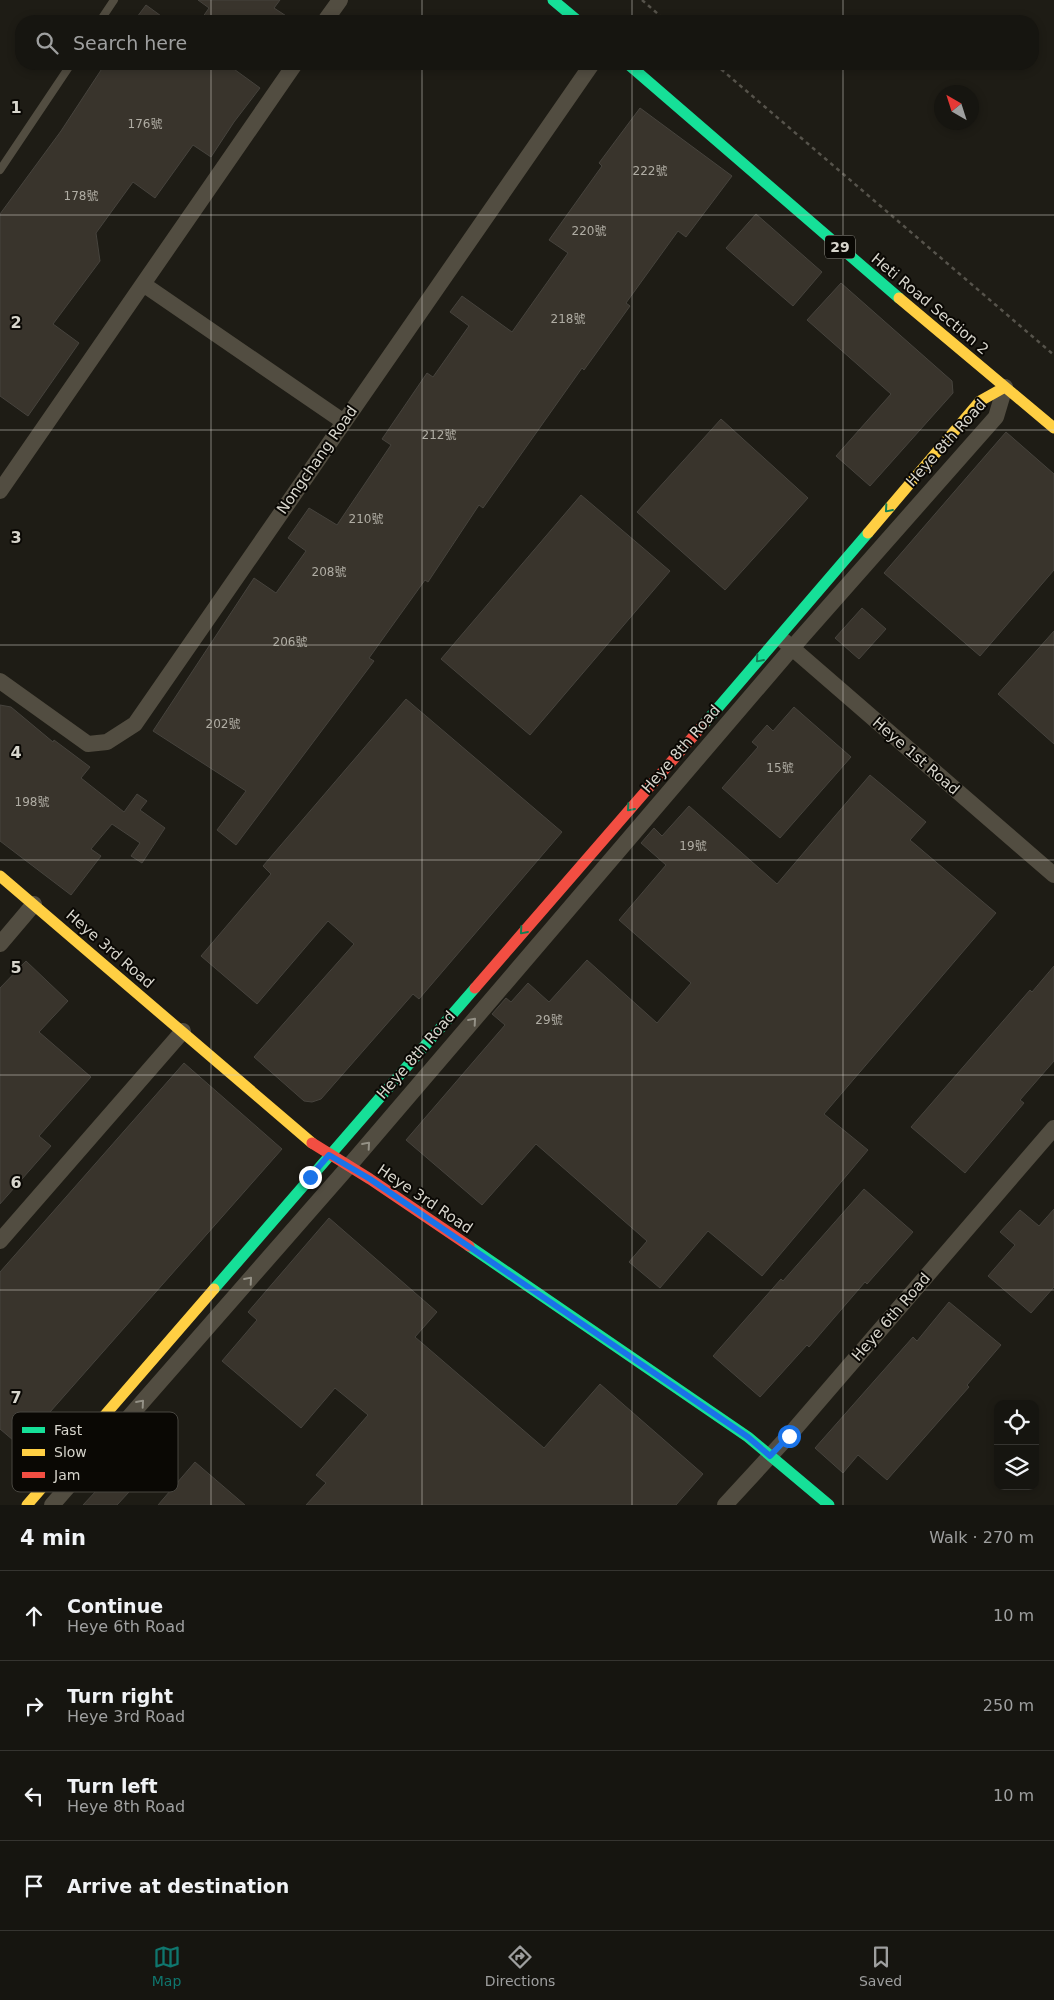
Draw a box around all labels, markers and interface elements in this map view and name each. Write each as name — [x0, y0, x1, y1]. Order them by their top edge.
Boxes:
search box — [15, 15, 1039, 70]
icon: search — [33, 29, 61, 57]
text: Search here — [73, 32, 187, 54]
north arrow — [934, 85, 979, 130]
text: 1 — [10, 98, 22, 117]
house number: 176號 — [128, 117, 162, 131]
house number: 222號 — [633, 164, 667, 178]
house number: 178號 — [64, 189, 98, 203]
house number: 220號 — [572, 224, 606, 238]
road number: 29 — [825, 236, 855, 258]
street label: Heti Road Section 2 — [868, 250, 992, 358]
house number: 218號 — [551, 312, 585, 326]
text: 2 — [10, 313, 22, 332]
street label: Heye 8th Road — [902, 396, 990, 490]
street label: Nongchang Road — [273, 402, 361, 518]
house number: 212號 — [422, 428, 456, 442]
one-way arrow — [885, 503, 893, 512]
house number: 210號 — [349, 512, 383, 526]
text: 3 — [10, 528, 22, 547]
house number: 208號 — [312, 565, 346, 579]
house number: 206號 — [273, 635, 307, 649]
one-way arrow — [756, 653, 765, 662]
street label: Heye 8th Road — [638, 701, 724, 797]
street label: Heye 1st Road — [869, 713, 963, 799]
house number: 202號 — [206, 717, 240, 731]
text: 4 — [10, 743, 22, 762]
house number: 15號 — [766, 761, 794, 775]
house number: 198號 — [15, 795, 49, 809]
one-way arrow — [626, 803, 635, 812]
house number: 19號 — [679, 839, 707, 853]
street label: Heye 3rd Road — [62, 906, 158, 992]
one-way arrow — [520, 925, 529, 934]
text: 5 — [10, 958, 22, 977]
street label: Heye 8th Road — [373, 1007, 459, 1103]
house number: 29號 — [535, 1013, 563, 1027]
one-way arrow — [467, 1018, 476, 1027]
one-way arrow — [361, 1141, 370, 1150]
street label: Heye 3rd Road — [374, 1161, 476, 1237]
route end — [299, 1166, 322, 1189]
text: 6 — [10, 1173, 22, 1192]
street label: Heye 6th Road — [848, 1269, 934, 1365]
one-way arrow — [243, 1277, 252, 1286]
text: 7 — [10, 1388, 22, 1407]
one-way arrow — [136, 1399, 145, 1408]
map controls — [994, 1400, 1039, 1490]
button: locate — [994, 1400, 1039, 1445]
legend — [12, 1412, 178, 1492]
text: Fast — [54, 1422, 83, 1438]
route start — [778, 1425, 801, 1448]
text: Slow — [54, 1444, 87, 1460]
button: layers — [994, 1445, 1039, 1490]
text: Jam — [53, 1467, 80, 1483]
text: 4 min — [20, 1526, 86, 1550]
text: Walk · 270 m — [929, 1528, 1034, 1547]
text: Continue — [67, 1595, 163, 1617]
icon: ahead — [20, 1602, 48, 1630]
text: 10 m — [993, 1606, 1034, 1625]
text: Heye 6th Road — [67, 1617, 185, 1636]
text: Turn right — [67, 1685, 173, 1707]
icon: right — [20, 1692, 48, 1720]
text: 250 m — [983, 1696, 1034, 1715]
text: Heye 3rd Road — [67, 1707, 185, 1726]
text: Turn left — [67, 1775, 158, 1797]
icon: left — [20, 1782, 48, 1810]
text: 10 m — [993, 1786, 1034, 1805]
text: Heye 8th Road — [67, 1797, 185, 1816]
icon: arrive — [20, 1872, 48, 1900]
text: Arrive at destination — [67, 1875, 289, 1897]
tab: Map — [152, 1943, 181, 1989]
tab: Directions — [485, 1943, 555, 1989]
tab: Saved — [859, 1943, 902, 1989]

